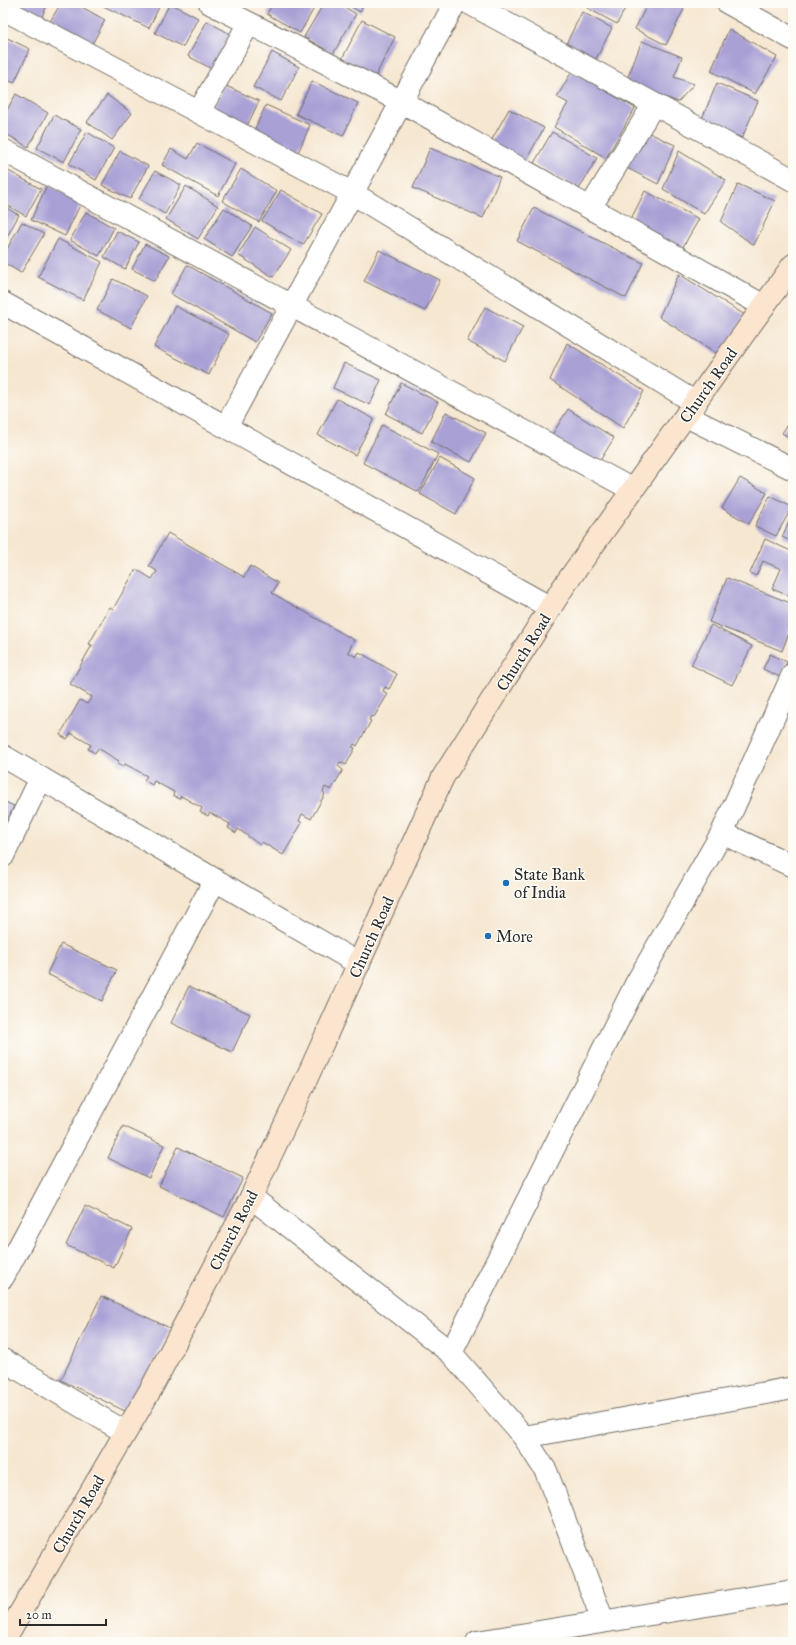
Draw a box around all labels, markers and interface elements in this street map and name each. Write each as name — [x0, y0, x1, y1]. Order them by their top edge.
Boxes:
street label: Church Road — [676, 344, 741, 427]
street label: Church Road — [492, 610, 555, 694]
place label: State Bank of India — [514, 865, 585, 902]
marker: State Bank of India — [501, 878, 511, 888]
street label: Church Road — [345, 893, 398, 981]
place label: More — [496, 927, 533, 946]
marker: More — [483, 931, 493, 941]
street label: Church Road — [205, 1187, 262, 1273]
street label: Church Road — [48, 1472, 108, 1557]
scale bar — [20, 1601, 106, 1627]
text: 20 m — [26, 1608, 52, 1622]

